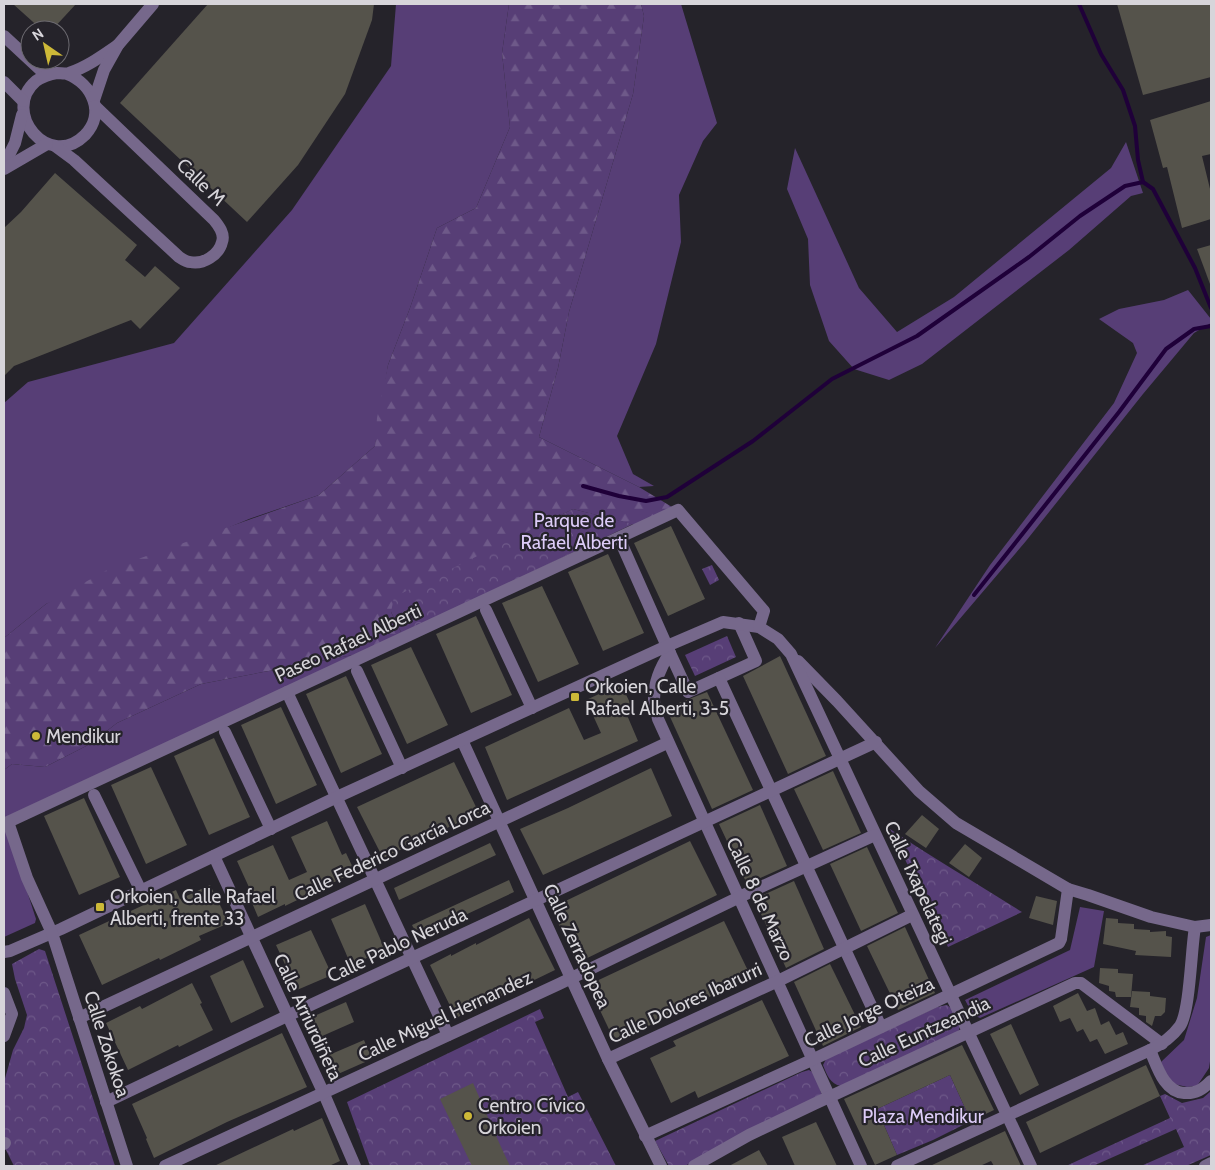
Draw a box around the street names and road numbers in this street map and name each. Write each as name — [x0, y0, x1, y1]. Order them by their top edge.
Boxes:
street label: Calle M — [172, 153, 230, 211]
street label: Paseo Rafael Alberti — [271, 599, 425, 687]
street label: Calle Federico García Lorca — [291, 796, 493, 906]
street label: Calle Txapelategi — [879, 817, 957, 949]
street label: Calle 8 de Marzo — [721, 834, 799, 964]
street label: Calle Zerradopea — [538, 880, 616, 1012]
street label: Calle Pablo Neruda — [323, 903, 471, 987]
street label: Calle Arriurdiñeta — [268, 950, 348, 1084]
street label: Calle Dolores Ibarurri — [605, 957, 765, 1049]
street label: Calle Miguel Hernandez — [354, 966, 536, 1066]
street label: Calle Jorge Oteiza — [800, 972, 938, 1052]
street label: Calle Zokokoa — [79, 988, 135, 1100]
street label: Calle Euntzeandia — [855, 991, 993, 1073]

